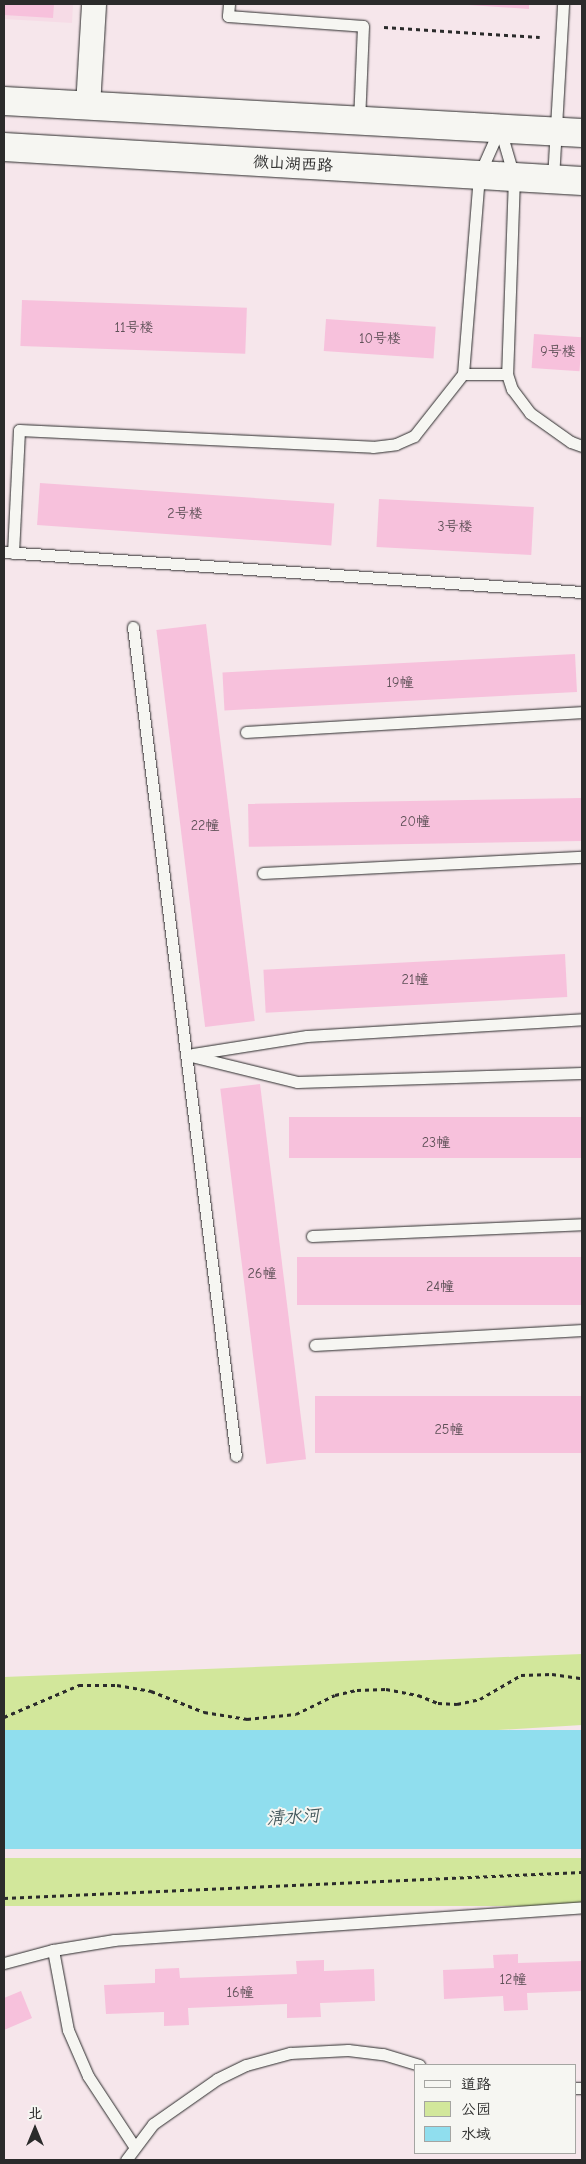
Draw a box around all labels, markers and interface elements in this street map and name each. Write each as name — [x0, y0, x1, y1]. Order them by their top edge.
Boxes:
street label: 微山湖西路 — [253, 152, 333, 176]
house number: 11号楼 — [114, 320, 154, 336]
house number: 10号楼 — [359, 331, 401, 347]
house number: 9号楼 — [540, 344, 576, 360]
house number: 2号楼 — [167, 506, 203, 522]
house number: 3号楼 — [437, 519, 473, 535]
house number: 19幢 — [387, 675, 413, 691]
house number: 20幢 — [400, 814, 430, 830]
house number: 22幢 — [191, 818, 219, 834]
house number: 21幢 — [402, 972, 428, 988]
house number: 23幢 — [422, 1135, 450, 1151]
house number: 26幢 — [248, 1266, 276, 1282]
house number: 24幢 — [426, 1279, 454, 1295]
house number: 25幢 — [435, 1422, 463, 1438]
water label: 清水河 — [265, 1805, 321, 1831]
house number: 12幢 — [500, 1972, 526, 1988]
house number: 16幢 — [226, 1985, 254, 2001]
legend — [414, 2064, 576, 2154]
text: 道路 — [461, 2075, 491, 2093]
text: 公园 — [461, 2100, 491, 2118]
north arrow — [10, 2104, 60, 2154]
text: 北 — [28, 2105, 42, 2122]
text: 水域 — [461, 2125, 491, 2143]

